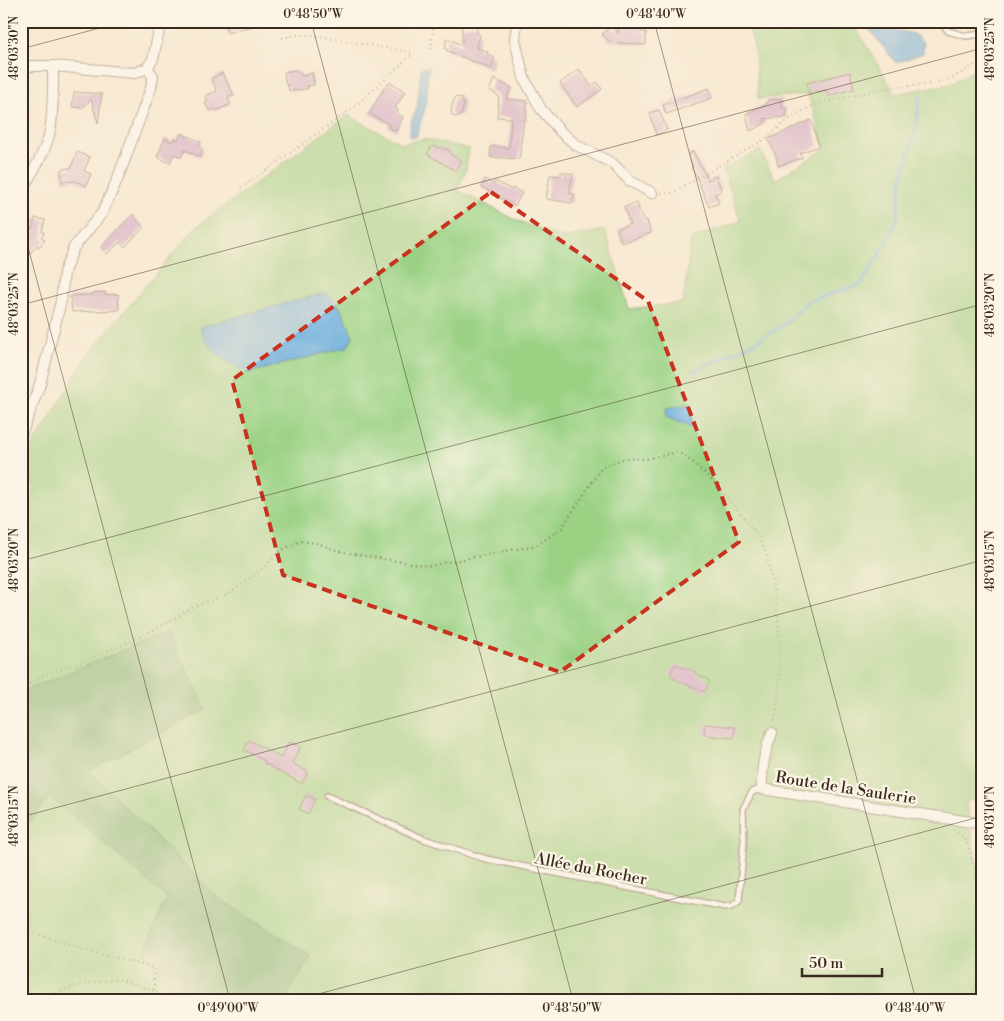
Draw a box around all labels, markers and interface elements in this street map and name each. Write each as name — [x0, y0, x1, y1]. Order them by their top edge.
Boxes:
text: 0°48'50"W — [283, 7, 344, 22]
text: 0°48'40"W — [626, 7, 687, 22]
text: 48°03'30"N — [7, 16, 22, 80]
text: 48°03'25"N — [983, 17, 998, 81]
text: 48°03'25"N — [7, 272, 22, 336]
text: 48°03'20"N — [983, 273, 998, 337]
text: 48°03'20"N — [7, 528, 22, 592]
text: 48°03'15"N — [983, 530, 998, 592]
street label: Route de la Saulerie — [774, 767, 918, 809]
text: 48°03'15"N — [7, 785, 22, 847]
text: 48°03'10"N — [983, 786, 998, 848]
street label: Allée du Rocher — [532, 848, 649, 890]
scale bar — [802, 946, 882, 978]
text: 50 m — [809, 954, 843, 973]
text: 0°49'00"W — [198, 1001, 260, 1016]
text: 0°48'50"W — [542, 1001, 603, 1016]
text: 0°48'40"W — [885, 1001, 946, 1016]

